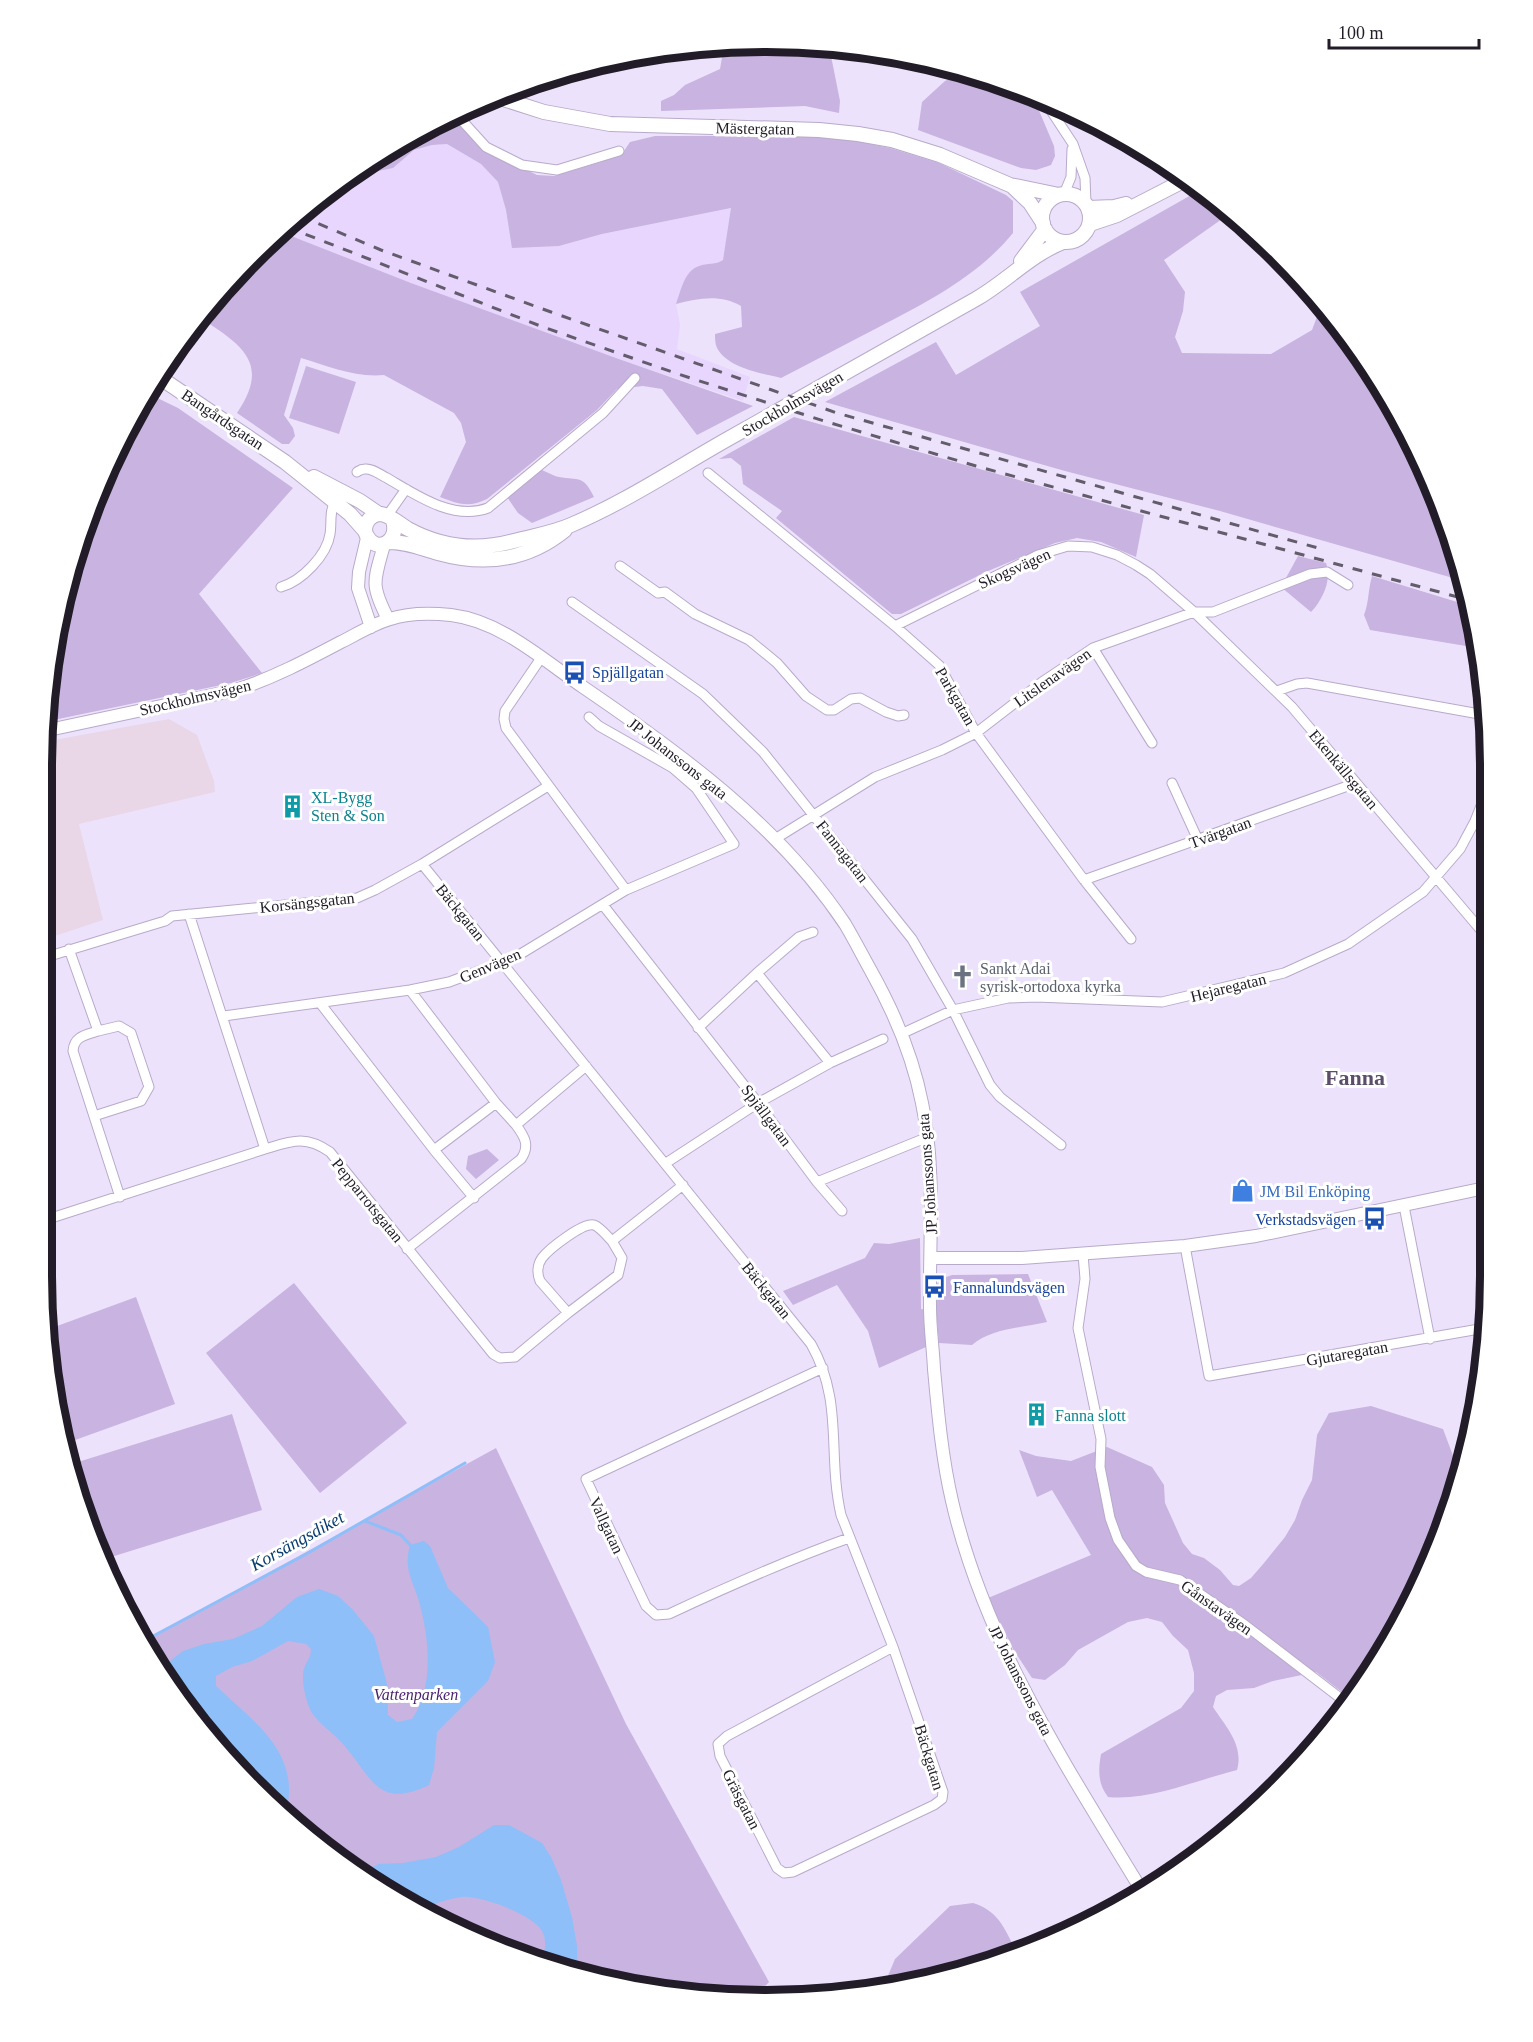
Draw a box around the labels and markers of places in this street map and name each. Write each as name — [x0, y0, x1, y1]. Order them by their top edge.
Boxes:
bus stop icon: Spjällgatan — [561, 659, 587, 685]
place label: Spjällgatan — [592, 664, 664, 682]
place label: XL-Bygg Sten & Son — [311, 789, 385, 824]
building icon: XL-Bygg Sten & Son — [280, 793, 306, 819]
place label: Sankt Adai syrisk-ortodoxa kyrka — [980, 960, 1121, 996]
church icon: Sankt Adai syrisk-ortodoxa kyrka — [949, 964, 975, 990]
shop icon: JM Bil Enköping — [1229, 1178, 1255, 1204]
place label: JM Bil Enköping — [1260, 1183, 1370, 1201]
bus stop icon: Verkstadsvägen — [1361, 1206, 1387, 1232]
place label: Verkstadsvägen — [1256, 1211, 1356, 1229]
bus stop icon: Fannalundsvägen — [922, 1274, 948, 1300]
place label: Fannalundsvägen — [953, 1279, 1065, 1297]
building icon: Fanna slott — [1024, 1402, 1050, 1428]
place label: Fanna slott — [1055, 1407, 1126, 1424]

